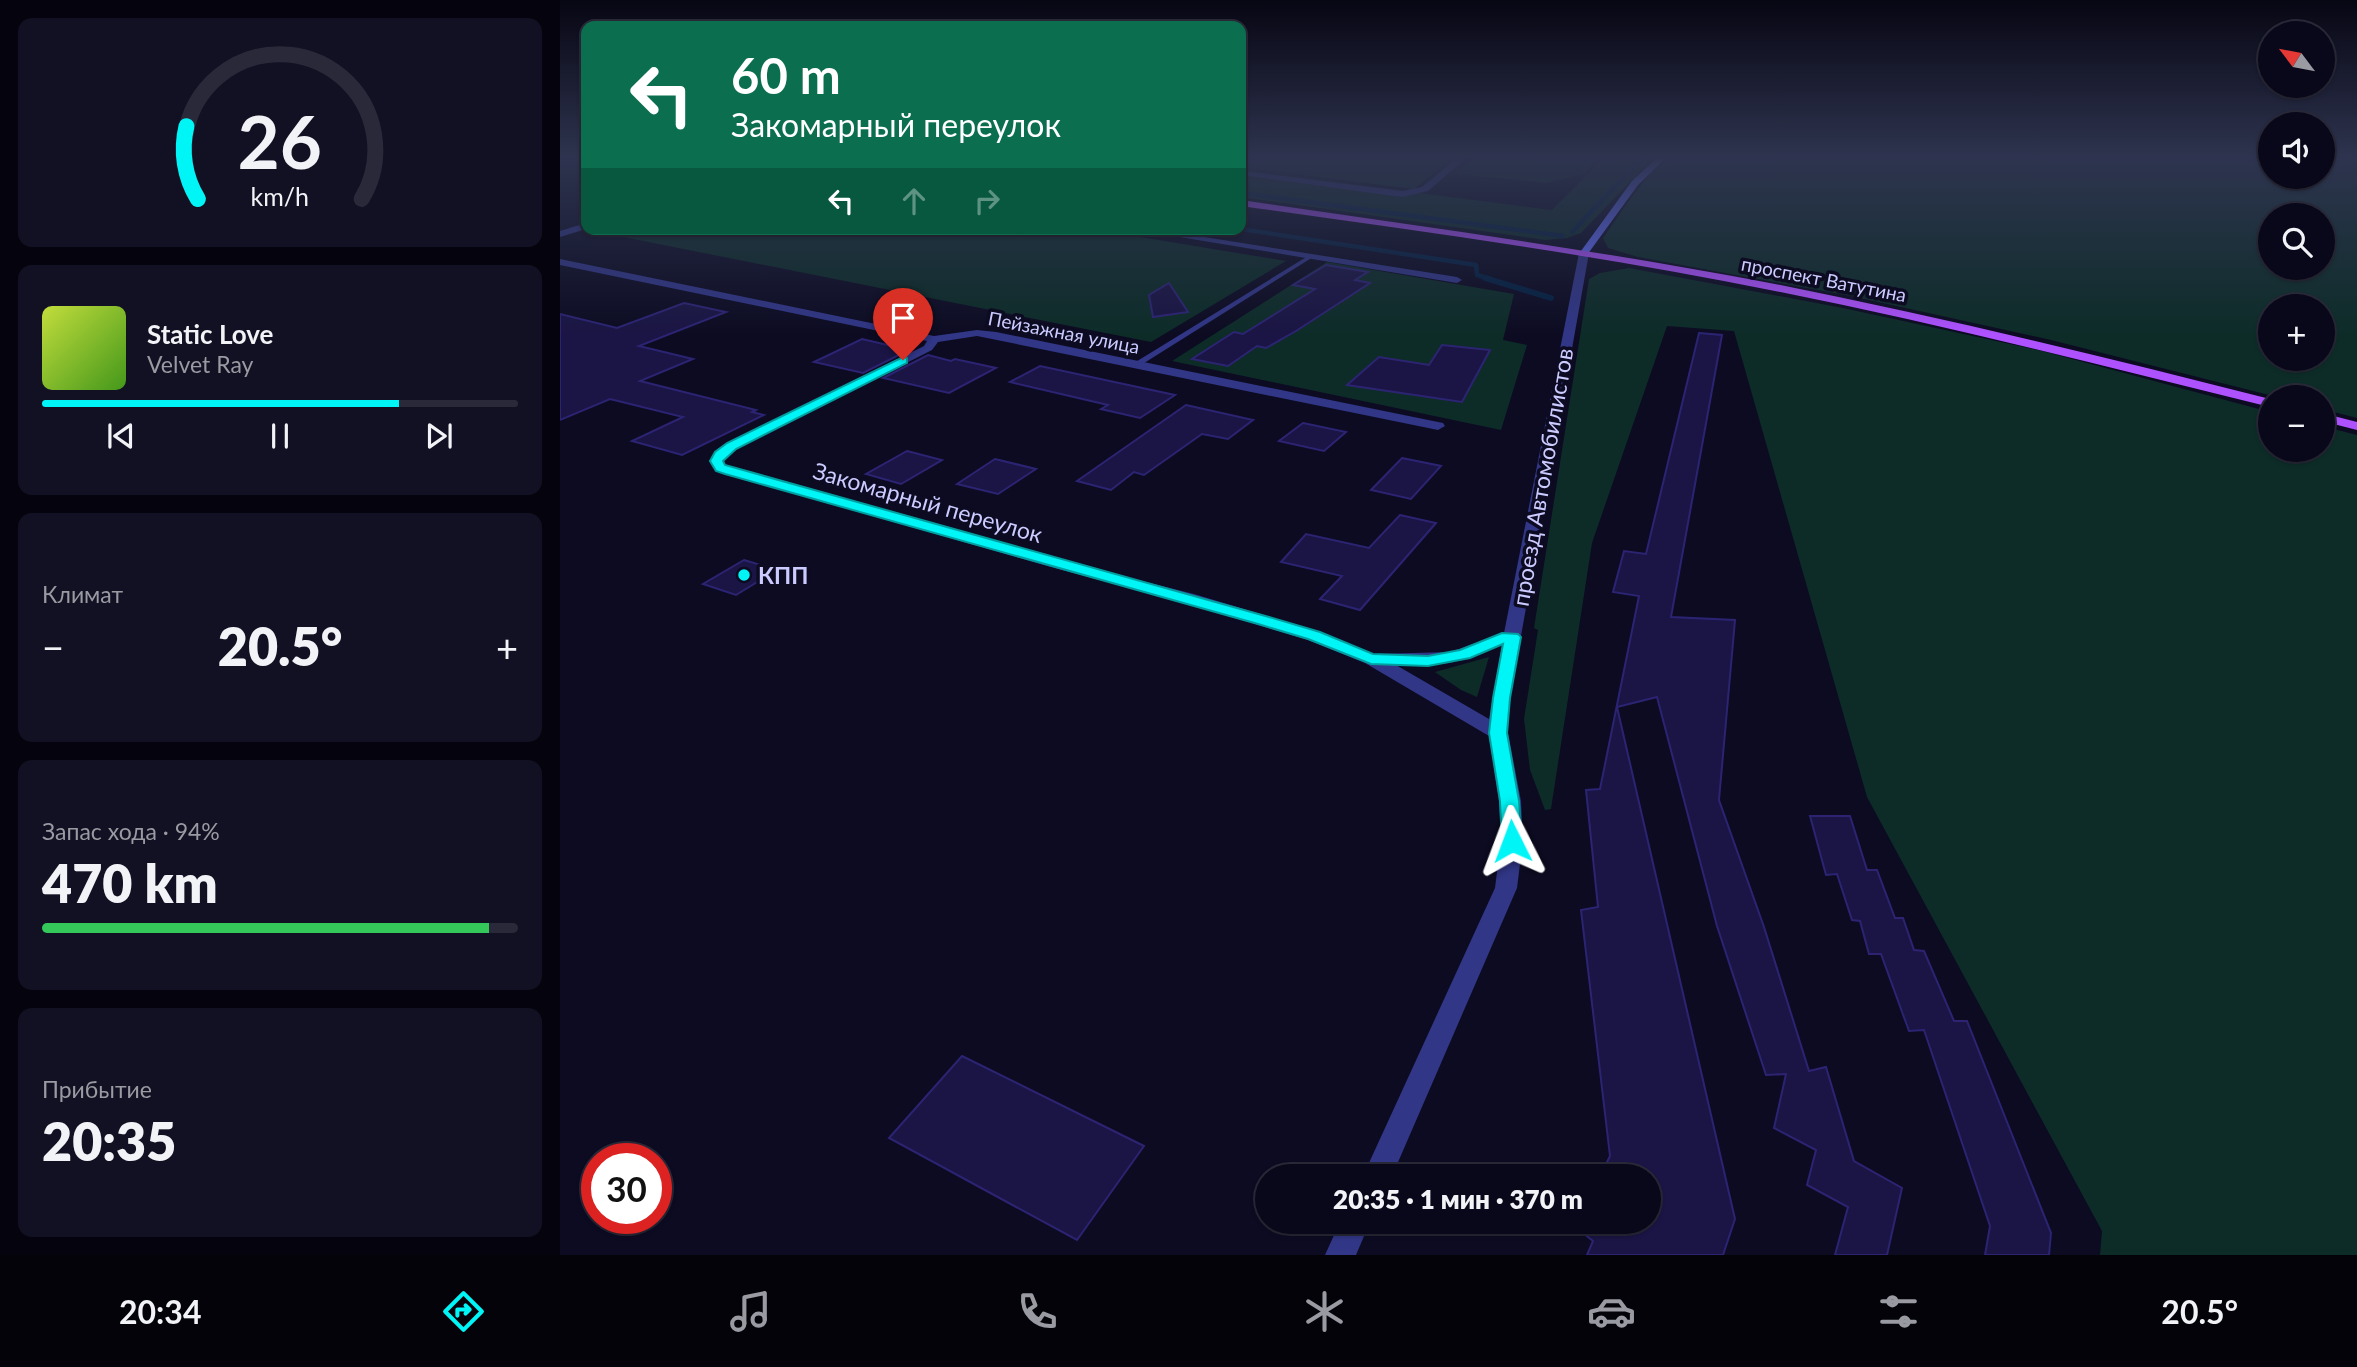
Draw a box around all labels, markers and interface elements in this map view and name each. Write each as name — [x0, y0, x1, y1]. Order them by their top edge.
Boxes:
north arrow — [2258, 21, 2334, 98]
map controls — [2258, 21, 2335, 462]
text: 60 m — [731, 46, 841, 104]
icon: left — [616, 49, 707, 140]
text: 26 — [238, 97, 322, 185]
text: Закомарный переулок — [731, 105, 1061, 144]
button: sound — [2258, 112, 2335, 189]
text: km/h — [251, 181, 309, 211]
icon: left — [822, 182, 860, 220]
icon: ahead — [895, 182, 933, 220]
icon: right — [968, 182, 1006, 220]
button: search — [2258, 203, 2335, 280]
street label: проспект Ватутина — [1740, 252, 1908, 306]
pin — [873, 288, 933, 360]
button: + — [2258, 294, 2335, 371]
icon: arrive — [884, 299, 922, 337]
street label: Пейзажная улица — [986, 306, 1142, 358]
text: Static Love — [147, 318, 274, 350]
street label: проезд Автомобилистов — [1506, 346, 1578, 608]
text: Velvet Ray — [147, 350, 253, 378]
button: − — [2258, 385, 2335, 462]
icon: previous — [102, 417, 140, 455]
icon: pause — [261, 417, 299, 455]
icon: next — [420, 417, 458, 455]
street label: Закомарный переулок — [810, 456, 1046, 548]
place label: КПП — [758, 561, 808, 589]
marker: КПП — [736, 567, 752, 583]
text: Климат — [42, 580, 123, 608]
text: 20.5° — [218, 615, 342, 677]
text: − — [42, 624, 64, 670]
text: + — [496, 624, 518, 670]
position arrow — [1475, 804, 1549, 878]
text: Запас хода · 94% — [42, 817, 220, 845]
text: 470 km — [42, 852, 218, 914]
text: Прибытие — [42, 1075, 152, 1103]
text: 20:35 — [42, 1110, 176, 1172]
speed limit sign: 30 — [581, 1143, 672, 1234]
text: 20:35 · 1 мин · 370 m — [1333, 1183, 1583, 1215]
icon: directions — [439, 1287, 488, 1336]
icon: music — [726, 1287, 775, 1336]
icon: phone — [1013, 1287, 1062, 1336]
icon: climate — [1300, 1287, 1349, 1336]
icon: car — [1587, 1287, 1636, 1336]
icon: filters — [1874, 1287, 1923, 1336]
text: 20:34 — [119, 1292, 201, 1331]
text: 20.5° — [2161, 1292, 2238, 1331]

